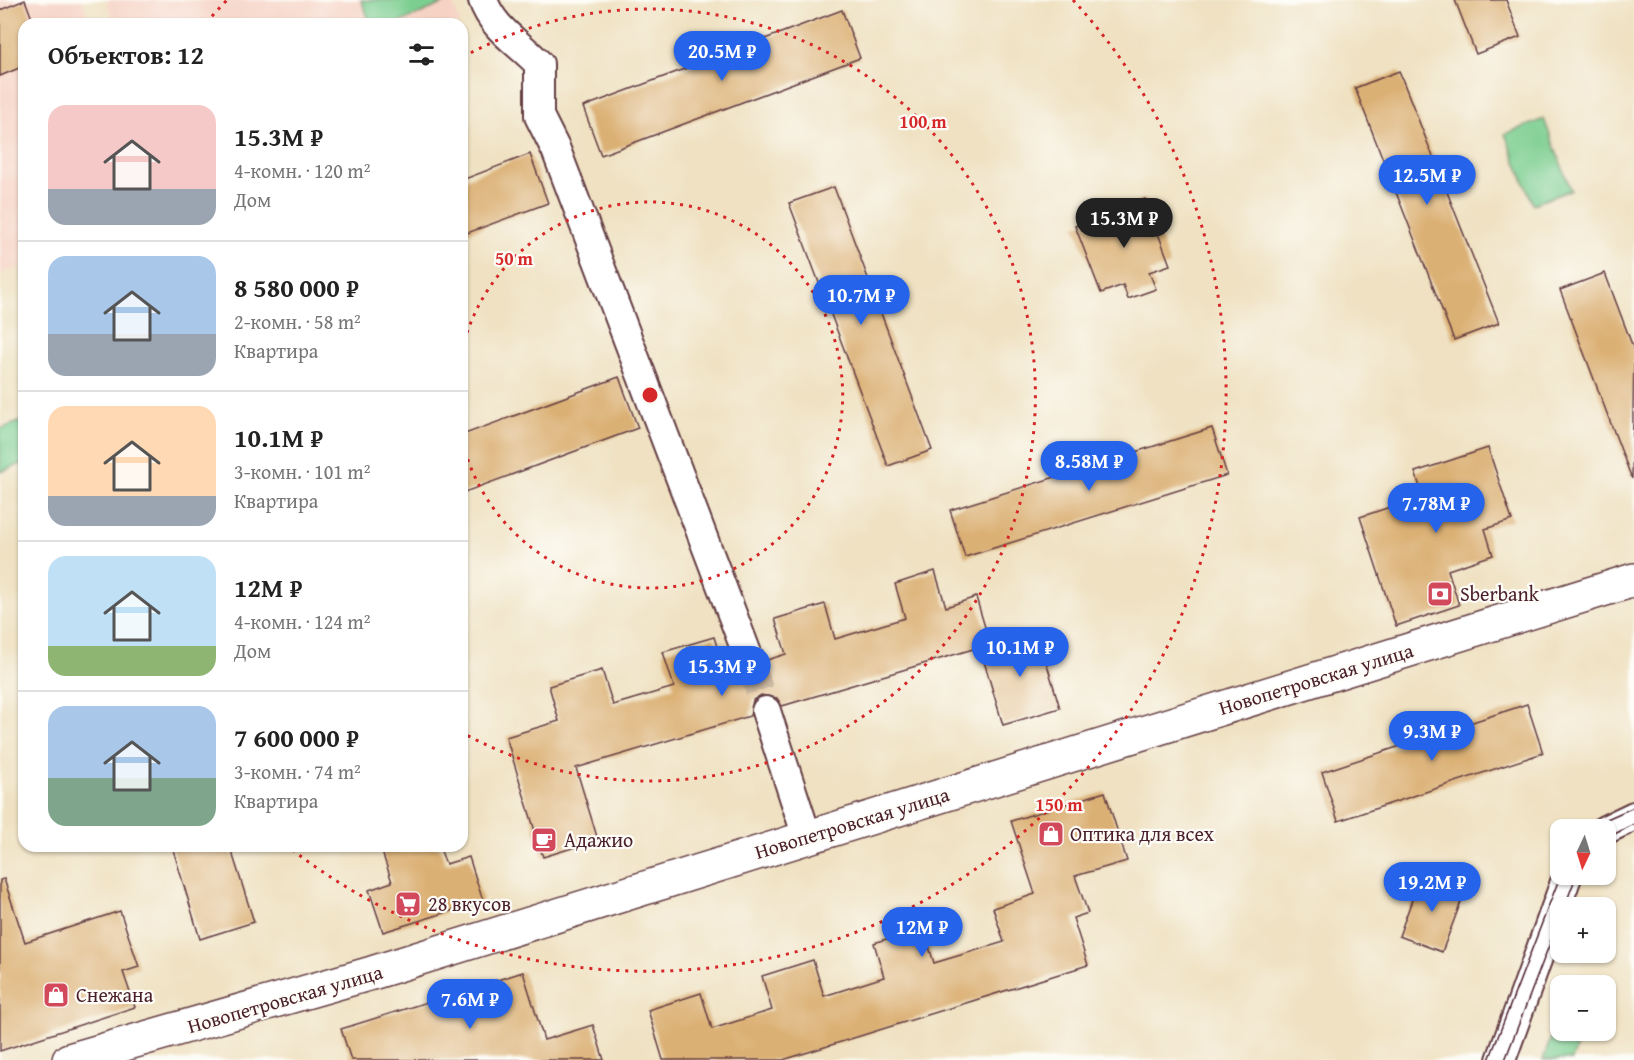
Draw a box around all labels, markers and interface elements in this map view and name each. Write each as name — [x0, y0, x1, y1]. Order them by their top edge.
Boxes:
pin: 20.5M ₽ — [667, 31, 777, 82]
text: Объектов: 12 — [48, 35, 204, 74]
text: 20.5M ₽ — [688, 36, 756, 65]
icon: filters — [405, 38, 438, 71]
text: 100 m — [899, 108, 947, 135]
text: 15.3M ₽ — [234, 117, 323, 156]
icon: home — [96, 129, 168, 201]
pin: 12.5M ₽ — [1372, 155, 1482, 206]
text: 4-комн. · 120 m² — [234, 156, 370, 185]
text: 12.5M ₽ — [1393, 160, 1461, 189]
text: Дом — [234, 185, 271, 214]
pin: 15.3M ₽ — [1069, 198, 1179, 249]
text: 15.3M ₽ — [1090, 203, 1158, 232]
text: 50 m — [495, 245, 534, 272]
text: 8 580 000 ₽ — [234, 268, 359, 307]
pin: 10.7M ₽ — [806, 275, 916, 326]
icon: home — [96, 280, 168, 352]
text: 10.7M ₽ — [827, 280, 895, 309]
text: 2-комн. · 58 m² — [234, 307, 361, 336]
text: Квартира — [234, 336, 318, 365]
centre of rings — [640, 385, 660, 405]
text: 10.1M ₽ — [234, 418, 323, 457]
icon: home — [96, 430, 168, 502]
pin: 8.58M ₽ — [1034, 441, 1144, 492]
text: 8.58M ₽ — [1055, 446, 1123, 475]
text: 3-комн. · 101 m² — [234, 457, 370, 486]
pin: 7.78M ₽ — [1381, 483, 1491, 534]
text: Квартира — [234, 486, 318, 515]
text: 7.78M ₽ — [1402, 488, 1470, 517]
text: 12M ₽ — [234, 568, 303, 607]
bank icon: Sberbank — [1425, 579, 1455, 609]
place label: Sberbank — [1460, 579, 1540, 608]
icon: home — [96, 580, 168, 652]
text: 4-комн. · 124 m² — [234, 607, 370, 636]
pin: 10.1M ₽ — [965, 627, 1075, 678]
text: 10.1M ₽ — [986, 632, 1054, 661]
street label: Новопетровская улица — [1215, 635, 1417, 722]
text: Дом — [234, 636, 271, 665]
pin: 15.3M ₽ — [667, 646, 777, 697]
text: 15.3M ₽ — [688, 651, 756, 680]
pin: 9.3M ₽ — [1383, 711, 1481, 762]
text: 9.3M ₽ — [1403, 716, 1461, 745]
text: 7 600 000 ₽ — [234, 718, 359, 757]
icon: home — [96, 730, 168, 802]
text: 3-комн. · 74 m² — [234, 757, 361, 786]
street label: Новопетровская улица — [751, 779, 953, 866]
text: Квартира — [234, 786, 318, 815]
text: 150 m — [1035, 791, 1083, 818]
shop icon: Оптика для всех — [1036, 819, 1066, 849]
place label: Оптика для всех — [1070, 819, 1215, 848]
north arrow — [1550, 819, 1616, 885]
map controls — [1550, 819, 1616, 1041]
cafe icon: Адажио — [529, 825, 559, 855]
place label: Адажио — [564, 825, 633, 854]
pin: 19.2M ₽ — [1377, 862, 1487, 913]
text: 19.2M ₽ — [1398, 867, 1466, 896]
supermarket icon: 28 вкусов — [393, 889, 423, 919]
place label: 28 вкусов — [428, 889, 511, 918]
button: + — [1550, 897, 1616, 963]
pin: 12M ₽ — [880, 907, 964, 958]
text: 12M ₽ — [896, 912, 948, 941]
street label: Новопетровская улица — [184, 957, 386, 1040]
button: − — [1550, 975, 1616, 1041]
pin: 7.6M ₽ — [421, 979, 519, 1030]
shop icon: Снежана — [41, 980, 71, 1010]
place label: Снежана — [76, 980, 154, 1009]
text: 7.6M ₽ — [441, 984, 499, 1013]

